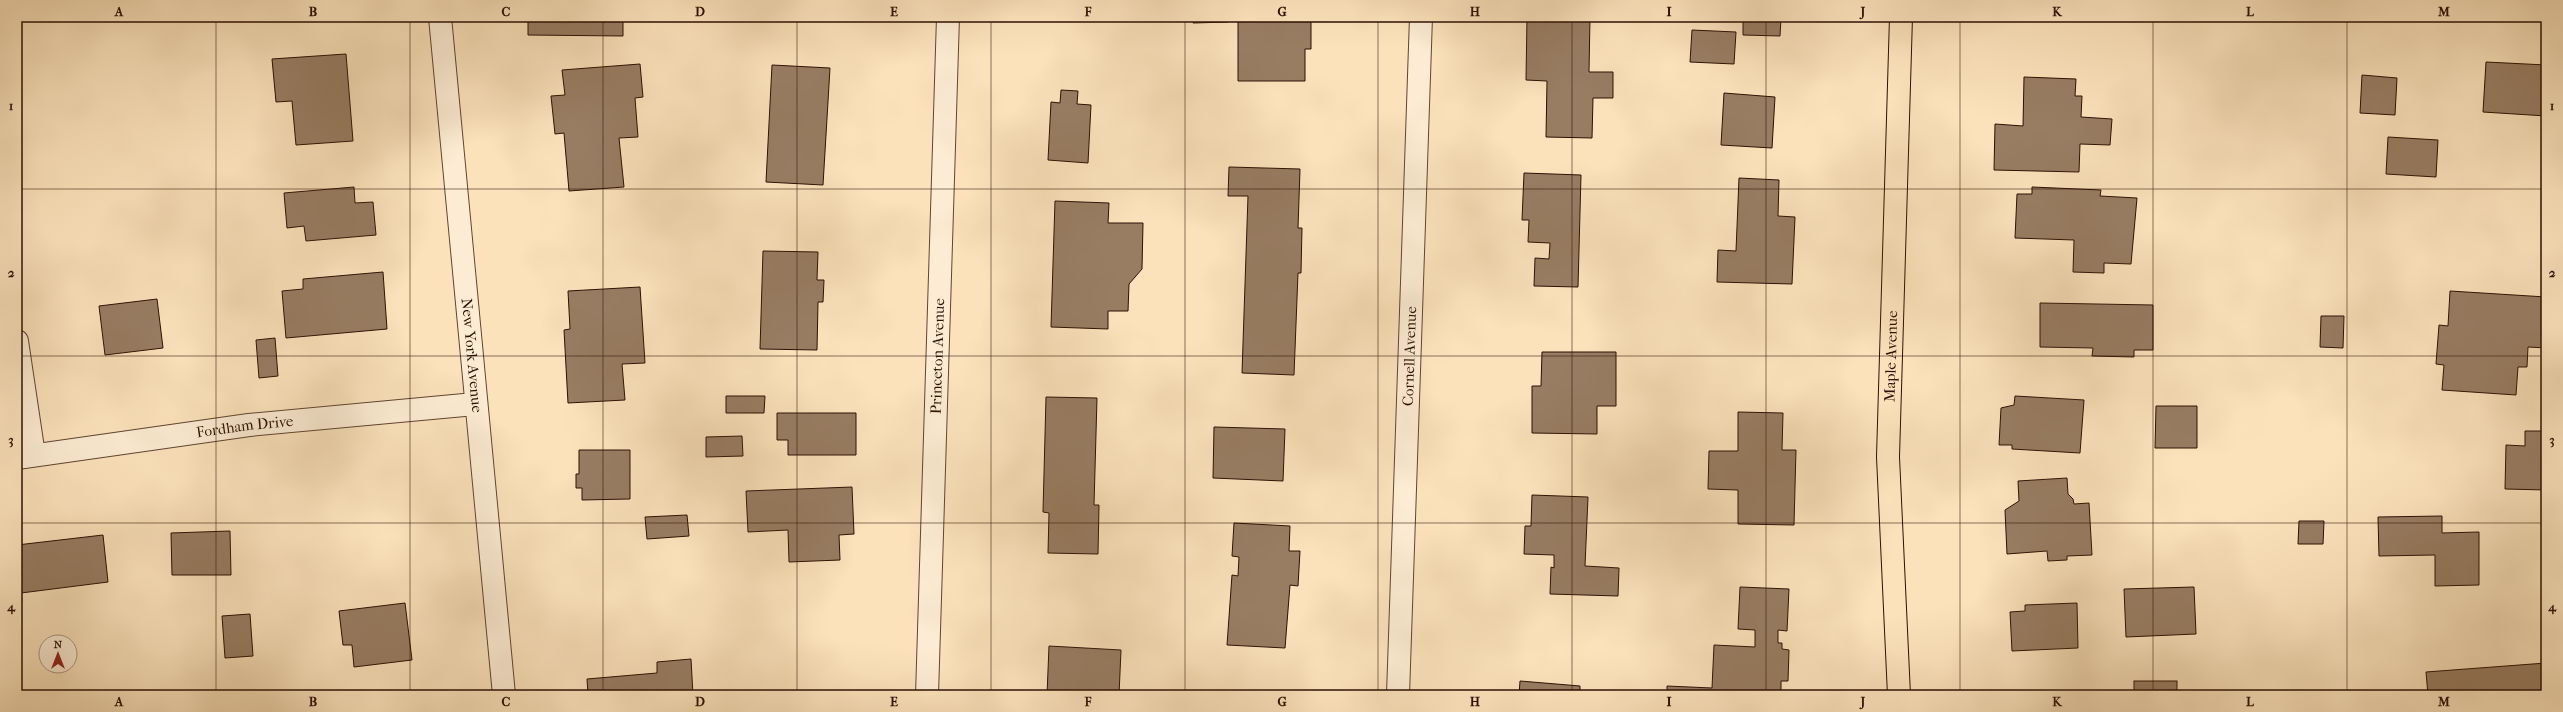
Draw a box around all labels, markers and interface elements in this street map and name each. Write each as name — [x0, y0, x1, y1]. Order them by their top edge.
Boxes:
text: A — [114, 4, 124, 19]
text: B — [309, 4, 318, 19]
text: C — [502, 4, 511, 19]
text: D — [695, 4, 705, 19]
text: E — [890, 4, 898, 19]
text: F — [1084, 4, 1092, 19]
text: G — [1277, 4, 1287, 19]
text: H — [1470, 4, 1481, 19]
text: I — [1666, 4, 1672, 19]
text: J — [1859, 4, 1866, 20]
text: K — [2052, 4, 2063, 19]
text: L — [2246, 4, 2255, 19]
text: M — [2437, 4, 2450, 19]
text: 1 — [9, 98, 14, 113]
text: 1 — [2550, 98, 2555, 113]
text: 2 — [8, 265, 15, 280]
text: 2 — [2549, 265, 2556, 280]
street label: New York Avenue — [458, 297, 486, 414]
street label: Princeton Avenue — [927, 297, 948, 414]
street label: Cornell Avenue — [1399, 305, 1420, 406]
street label: Maple Avenue — [1881, 310, 1901, 402]
street label: Fordham Drive — [195, 412, 295, 441]
text: 3 — [8, 432, 14, 448]
text: 3 — [2549, 432, 2555, 448]
text: 4 — [6, 599, 16, 615]
text: 4 — [2547, 599, 2557, 615]
north arrow — [38, 634, 78, 674]
text: N — [54, 638, 63, 651]
text: A — [114, 694, 124, 709]
text: B — [309, 694, 318, 709]
text: C — [502, 694, 511, 709]
text: D — [695, 694, 705, 709]
text: E — [890, 694, 898, 709]
text: F — [1084, 694, 1092, 709]
text: G — [1277, 694, 1287, 709]
text: H — [1470, 694, 1481, 709]
text: I — [1666, 694, 1672, 709]
text: J — [1859, 694, 1866, 710]
text: K — [2052, 694, 2063, 709]
text: L — [2246, 694, 2255, 709]
text: M — [2437, 694, 2450, 709]

